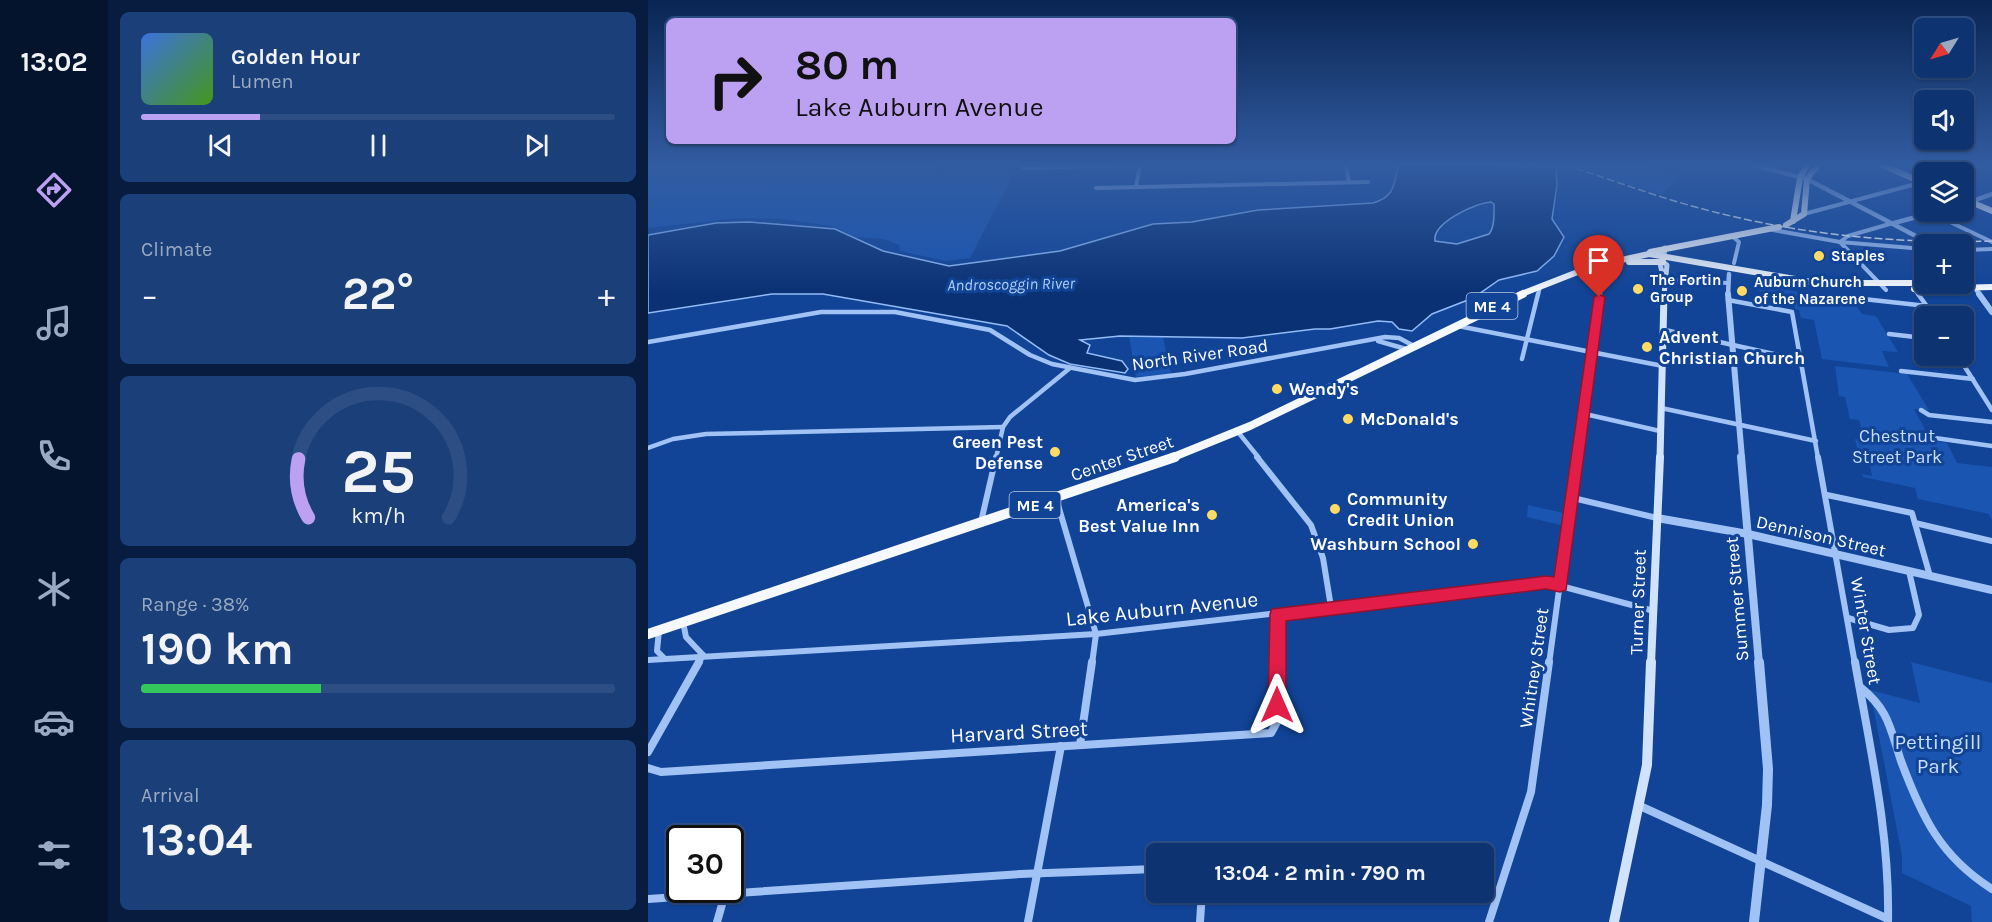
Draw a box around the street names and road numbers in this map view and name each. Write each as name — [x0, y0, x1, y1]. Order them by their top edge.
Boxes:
road number: ME 4 — [1466, 293, 1518, 319]
street label: North River Road — [1130, 335, 1270, 375]
street label: Center Street — [1068, 430, 1177, 486]
road number: ME 4 — [1010, 492, 1060, 518]
street label: Dennison Street — [1754, 510, 1888, 562]
street label: Summer Street — [1721, 536, 1753, 662]
street label: Turner Street — [1625, 549, 1651, 655]
street label: Winter Street — [1846, 576, 1886, 687]
street label: Lake Auburn Avenue — [1065, 587, 1259, 631]
street label: Whitney Street — [1515, 606, 1553, 730]
street label: Harvard Street — [949, 716, 1089, 748]

